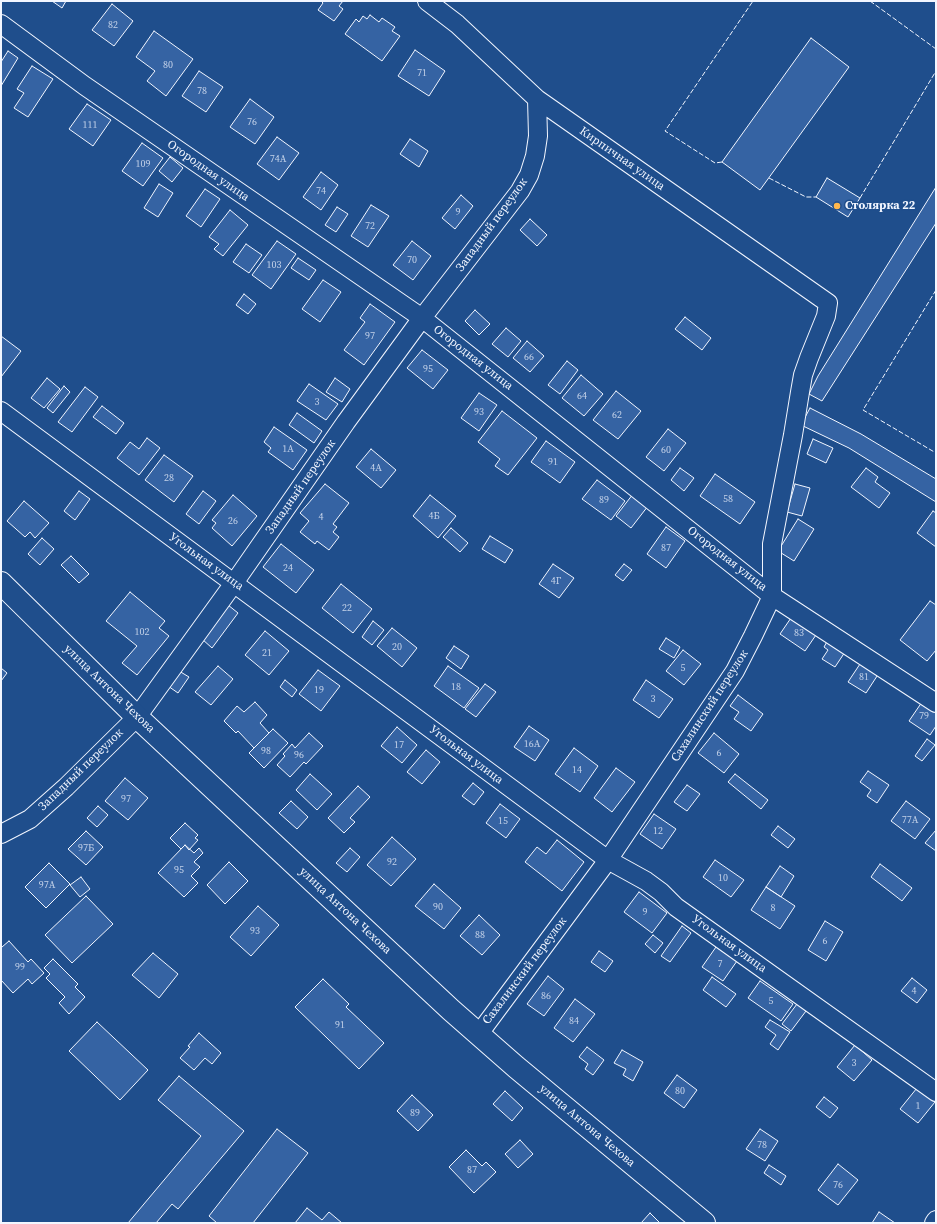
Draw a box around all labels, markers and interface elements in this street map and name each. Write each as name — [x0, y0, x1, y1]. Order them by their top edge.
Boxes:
house number: 82 — [108, 19, 118, 31]
house number: 80 — [163, 59, 173, 71]
house number: 71 — [417, 67, 427, 79]
house number: 78 — [197, 85, 207, 97]
house number: 76 — [247, 116, 257, 128]
house number: 111 — [83, 119, 97, 131]
street label: Кирпичная улица — [577, 124, 667, 194]
street label: Огородная улица — [164, 137, 252, 205]
house number: 74А — [270, 153, 286, 165]
house number: 109 — [136, 158, 150, 170]
street label: Западный переулок — [453, 175, 531, 275]
house number: 74 — [316, 185, 326, 197]
place label: Столярка 22 — [845, 199, 915, 213]
marker: Столярка 22 — [832, 201, 842, 211]
house number: 9 — [456, 206, 460, 218]
house number: 72 — [365, 220, 375, 232]
house number: 70 — [407, 254, 417, 266]
house number: 103 — [267, 259, 281, 271]
street label: Огородная улица — [430, 322, 516, 394]
house number: 97 — [365, 330, 375, 342]
house number: 66 — [524, 351, 534, 363]
house number: 95 — [423, 363, 433, 375]
house number: 64 — [577, 390, 587, 402]
house number: 3 — [315, 396, 319, 408]
house number: 93 — [474, 406, 484, 418]
house number: 62 — [612, 409, 622, 421]
street label: Западный переулок — [263, 437, 339, 537]
house number: 1А — [282, 443, 294, 455]
house number: 60 — [661, 444, 671, 456]
house number: 91 — [548, 456, 558, 468]
house number: 4А — [370, 462, 382, 474]
house number: 28 — [164, 472, 174, 484]
house number: 58 — [723, 493, 733, 505]
house number: 89 — [599, 494, 609, 506]
house number: 4Б — [428, 510, 440, 522]
house number: 4 — [319, 511, 323, 523]
house number: 26 — [228, 515, 238, 527]
street label: Огородная улица — [684, 523, 770, 595]
street label: Угольная улица — [166, 530, 246, 594]
house number: 87 — [661, 542, 671, 554]
house number: 24 — [283, 562, 293, 574]
house number: 4Г — [551, 575, 561, 587]
house number: 22 — [342, 602, 352, 614]
house number: 102 — [135, 626, 149, 638]
house number: 83 — [794, 627, 804, 639]
house number: 20 — [392, 641, 402, 653]
street label: улица Антона Чехова — [61, 642, 157, 736]
house number: 21 — [262, 647, 272, 659]
street label: Сахалинский переулок — [668, 647, 752, 765]
house number: 5 — [681, 662, 685, 674]
house number: 81 — [859, 671, 869, 683]
house number: 18 — [451, 681, 461, 693]
house number: 19 — [314, 684, 324, 696]
house number: 3 — [651, 693, 655, 705]
house number: 79 — [919, 710, 929, 722]
street label: Угольная улица — [426, 723, 506, 787]
street label: Западный переулок — [36, 726, 126, 814]
house number: 16А — [524, 738, 540, 750]
house number: 17 — [394, 739, 404, 751]
house number: 98 — [261, 745, 271, 757]
house number: 6 — [717, 747, 721, 759]
house number: 96 — [294, 749, 304, 761]
house number: 14 — [572, 764, 582, 776]
house number: 97 — [121, 793, 131, 805]
house number: 77А — [902, 814, 918, 826]
house number: 15 — [498, 815, 508, 827]
house number: 12 — [653, 825, 663, 837]
house number: 97Б — [78, 842, 94, 854]
house number: 92 — [387, 856, 397, 868]
house number: 95 — [174, 864, 184, 876]
street label: улица Антона Чехова — [296, 865, 394, 957]
house number: 10 — [718, 872, 728, 884]
house number: 97А — [39, 879, 55, 891]
house number: 90 — [433, 901, 443, 913]
house number: 8 — [771, 902, 775, 914]
house number: 9 — [643, 906, 647, 918]
street label: Угольная улица — [689, 912, 769, 976]
street label: Сахалинский переулок — [480, 914, 570, 1028]
house number: 93 — [250, 925, 260, 937]
house number: 88 — [475, 929, 485, 941]
house number: 6 — [823, 935, 827, 947]
house number: 7 — [718, 958, 722, 970]
house number: 99 — [15, 961, 25, 973]
house number: 4 — [912, 985, 916, 997]
house number: 86 — [541, 990, 551, 1002]
house number: 5 — [769, 995, 773, 1007]
house number: 84 — [569, 1015, 579, 1027]
house number: 91 — [335, 1019, 345, 1031]
house number: 3 — [852, 1057, 856, 1069]
street label: улица Антона Чехова — [536, 1082, 638, 1170]
house number: 80 — [675, 1085, 685, 1097]
house number: 1 — [916, 1100, 920, 1112]
house number: 89 — [410, 1107, 420, 1119]
house number: 78 — [757, 1139, 767, 1151]
house number: 87 — [467, 1164, 477, 1176]
house number: 76 — [833, 1179, 843, 1191]

